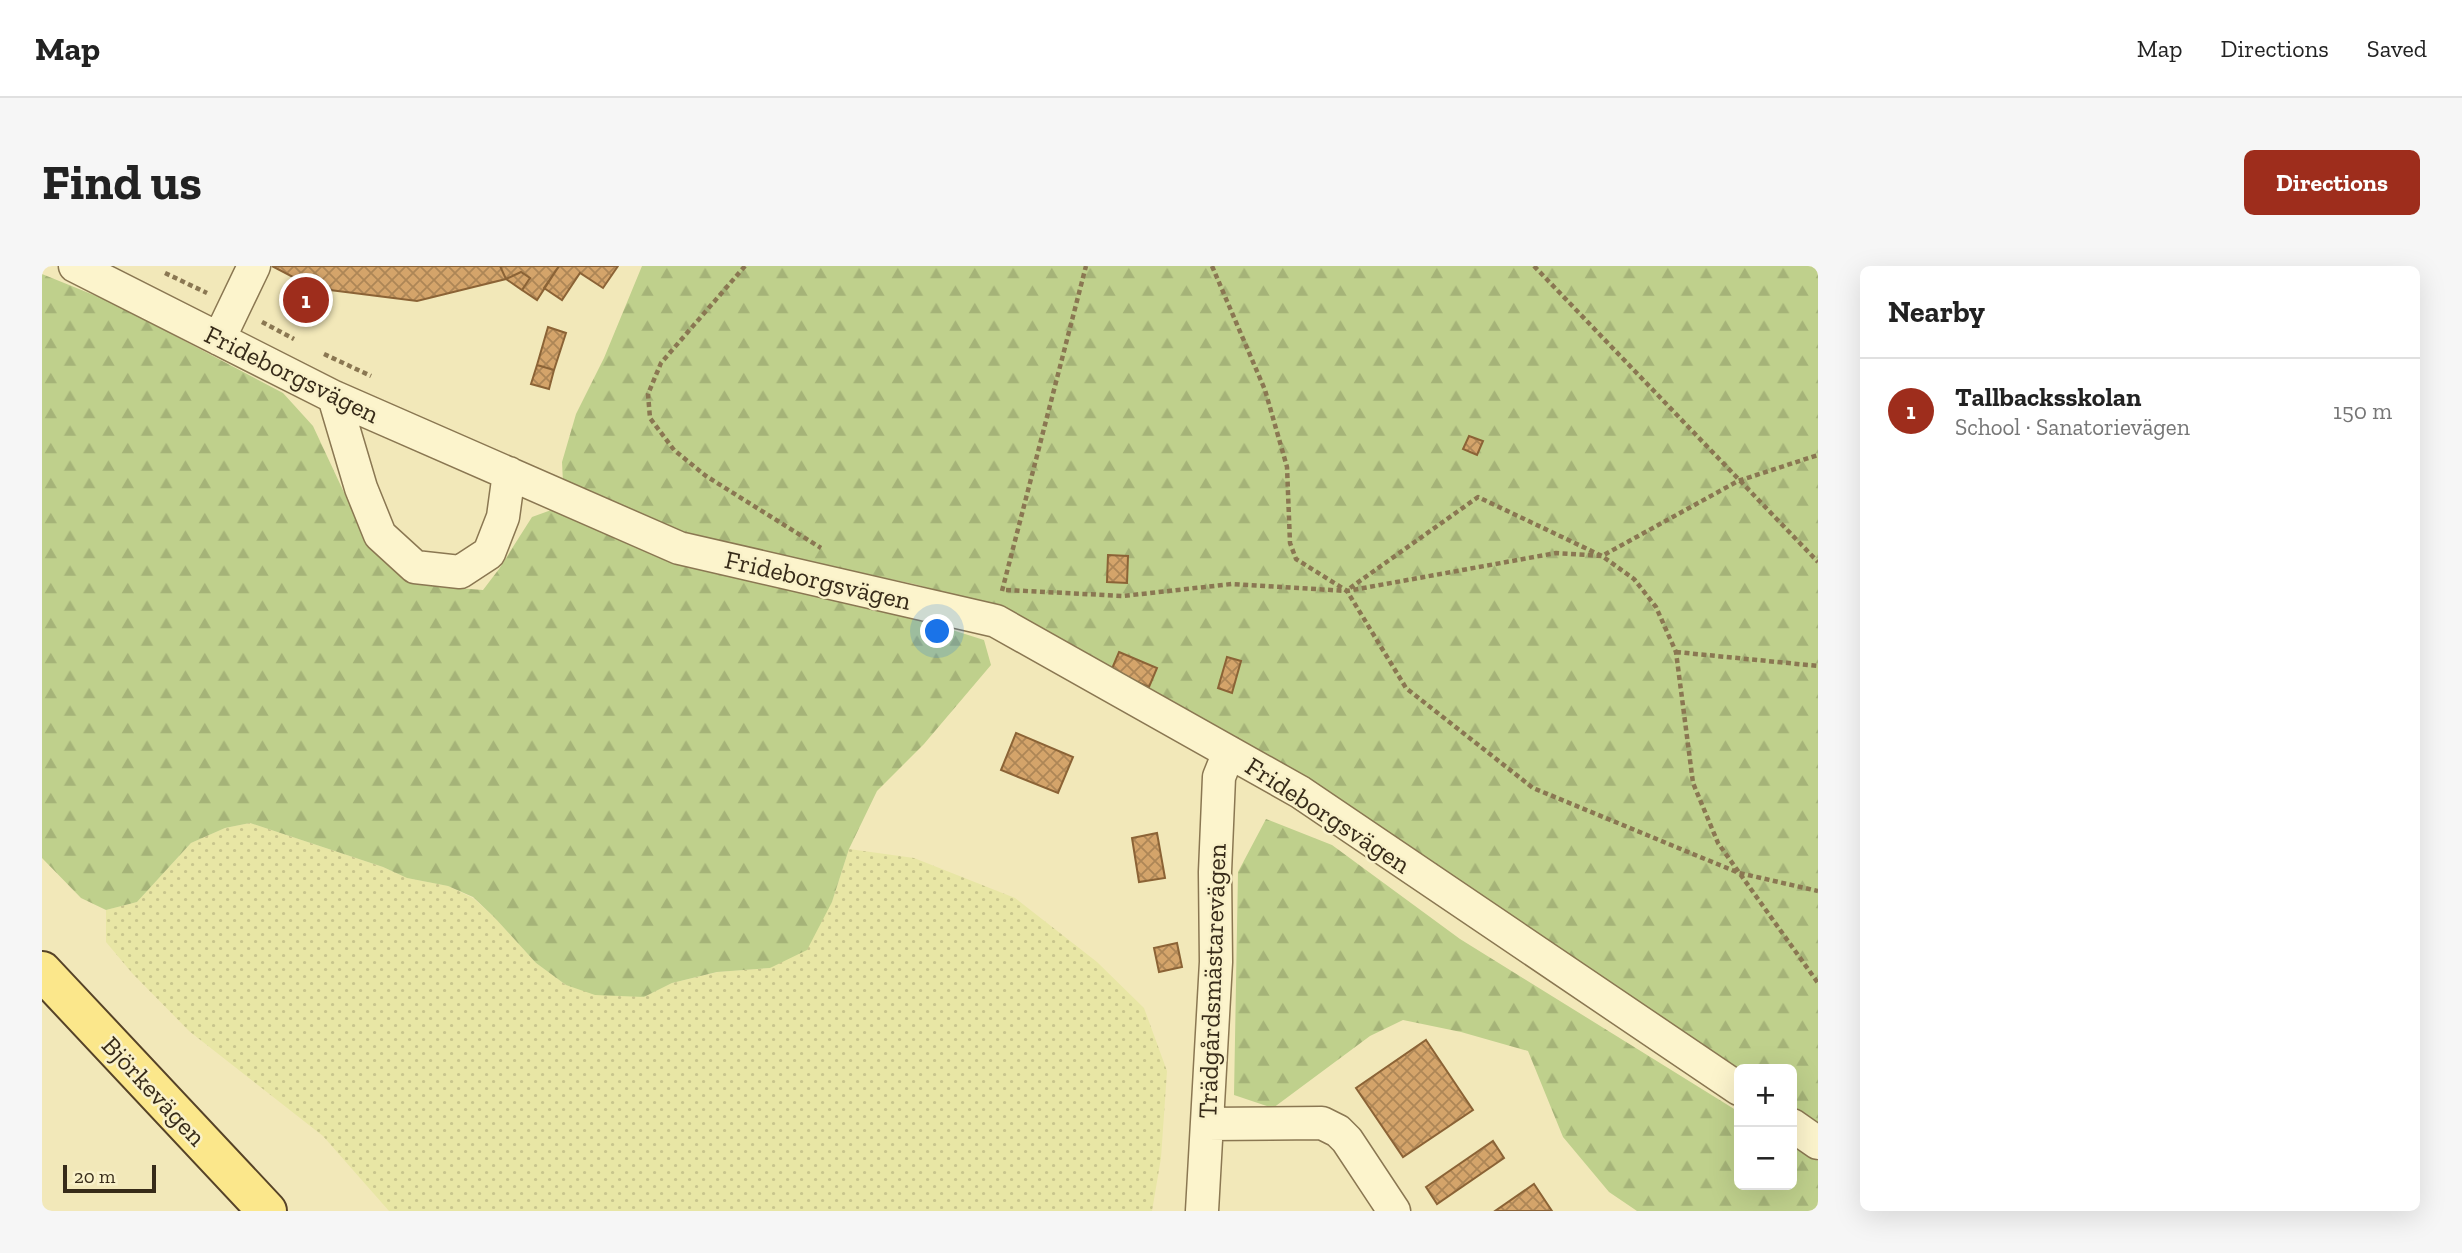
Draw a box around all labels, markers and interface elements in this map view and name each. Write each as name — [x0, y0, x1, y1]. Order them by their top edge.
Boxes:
text: Map — [35, 29, 100, 68]
text: Map — [2137, 34, 2183, 63]
text: Directions — [2221, 34, 2329, 63]
text: Saved — [2367, 34, 2427, 63]
button: Directions — [2244, 150, 2420, 215]
text: Find us — [42, 153, 202, 212]
pin: 1 — [283, 274, 329, 326]
text: Nearby — [1888, 294, 1985, 330]
street label: Frideborgsvägen — [200, 318, 385, 430]
text: Tallbacksskolan — [1955, 381, 2141, 413]
text: 1 — [1906, 397, 1916, 425]
text: 150 m — [2333, 397, 2392, 425]
text: School · Sanatorievägen — [1955, 413, 2190, 441]
street label: Frideborgsvägen — [722, 543, 914, 617]
your location — [920, 614, 954, 648]
street label: Frideborgsvägen — [1240, 750, 1417, 880]
street label: Trädgårdsmästarevägen — [1191, 843, 1233, 1119]
street label: Björkevägen — [95, 1029, 213, 1153]
map controls — [1734, 1064, 1797, 1190]
button: + — [1734, 1064, 1797, 1127]
button: − — [1734, 1127, 1797, 1190]
scale bar — [63, 1162, 156, 1194]
text: 20 m — [74, 1165, 115, 1188]

